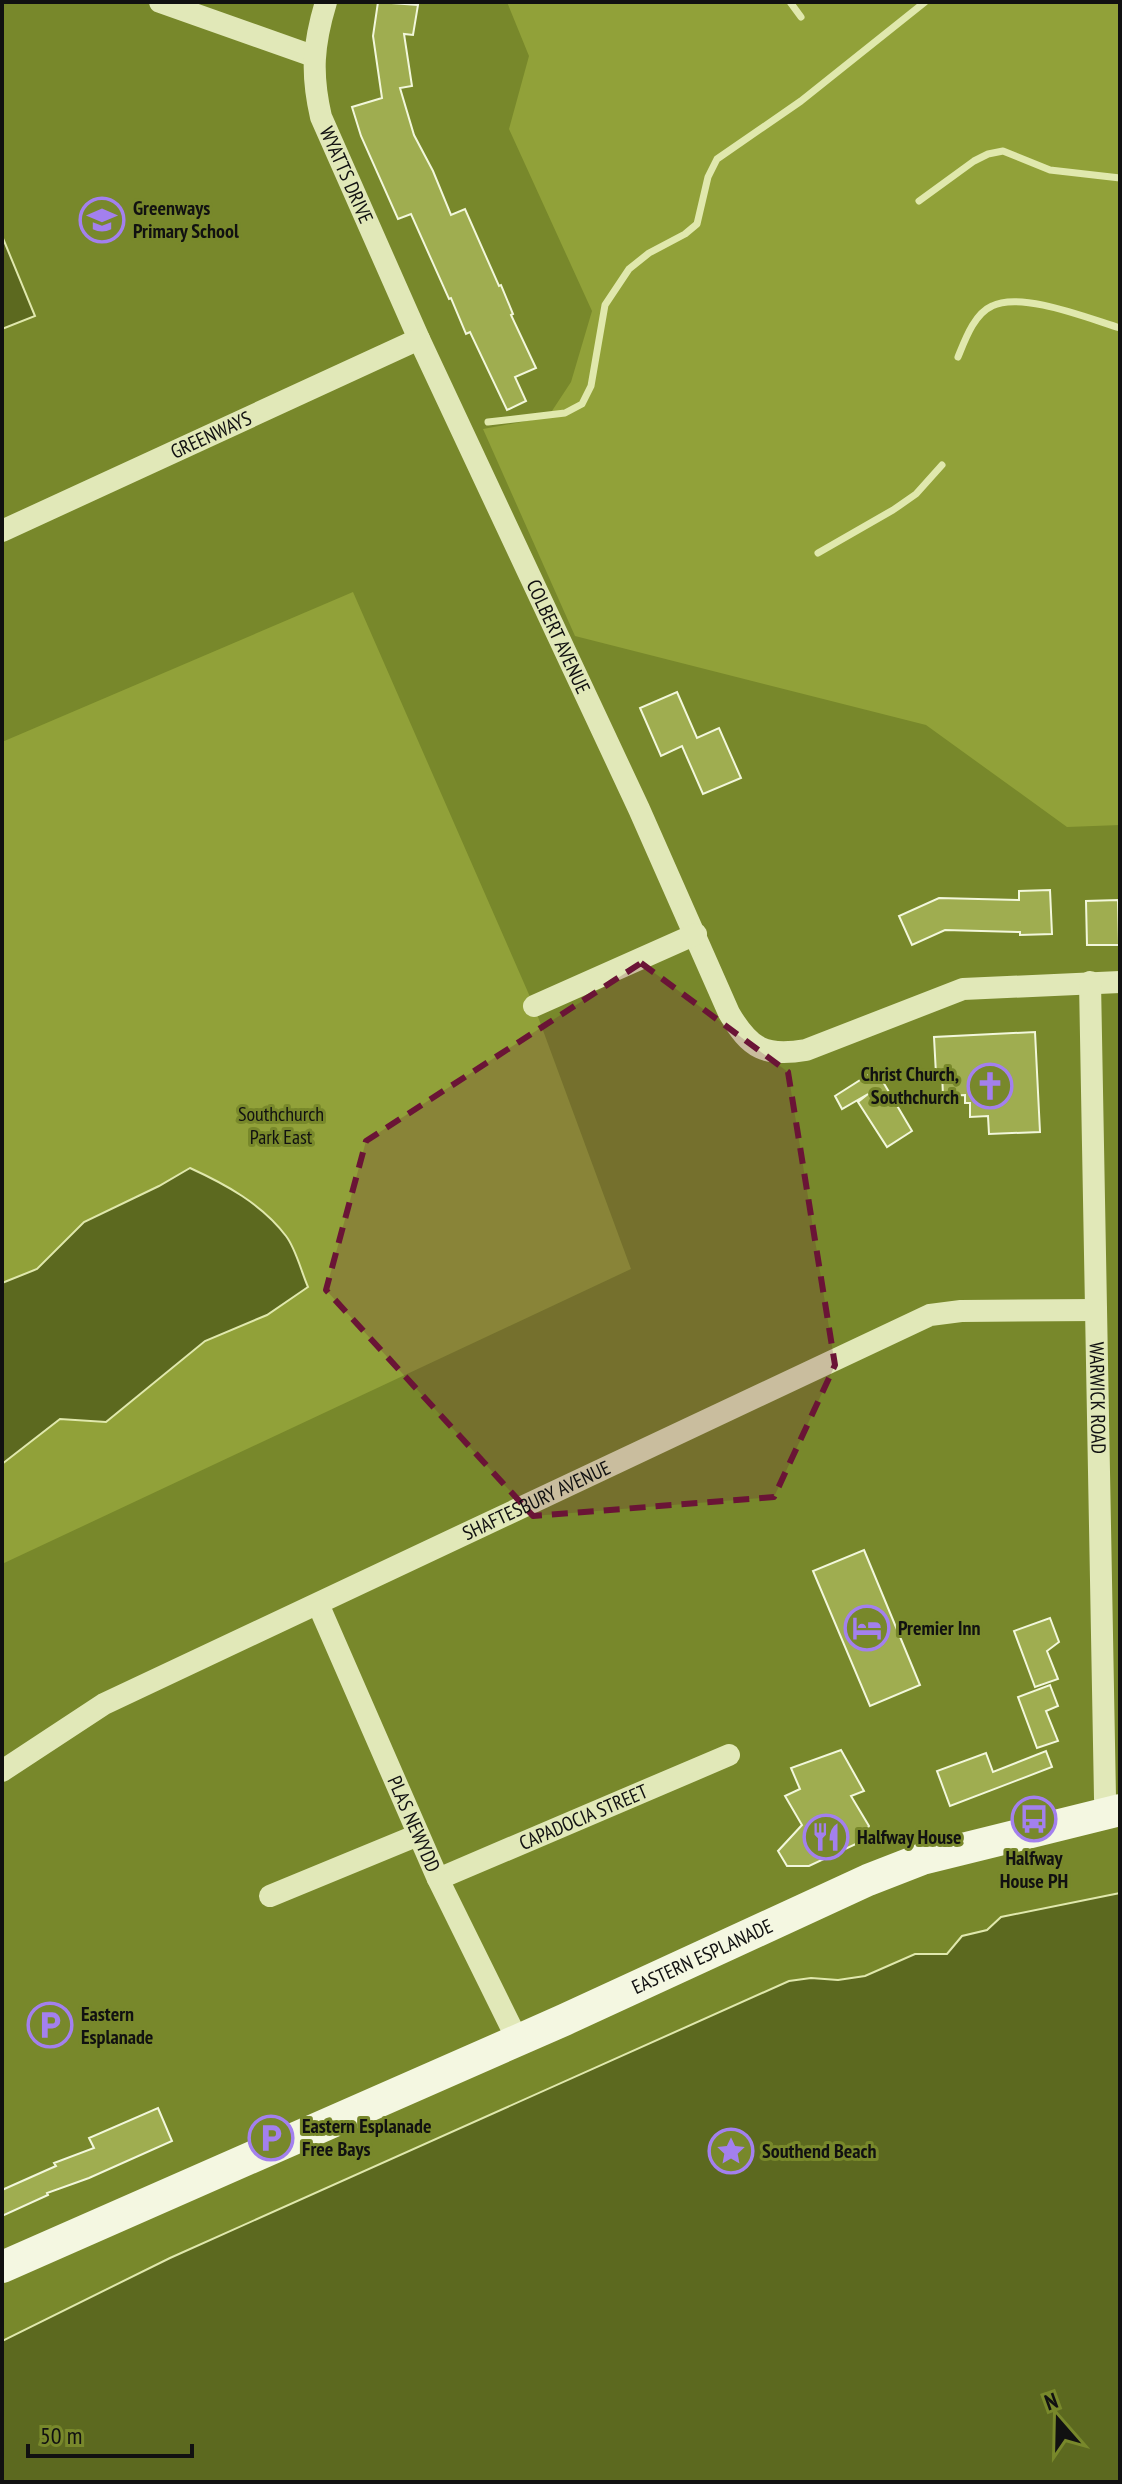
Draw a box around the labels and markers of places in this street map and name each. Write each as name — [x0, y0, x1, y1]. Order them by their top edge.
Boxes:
place label: Greenways Primary School — [133, 195, 239, 244]
school or university icon: Greenways Primary School — [78, 196, 126, 244]
place label: Christ Church, Southchurch — [861, 1061, 959, 1110]
church icon: Christ Church, Southchurch — [966, 1062, 1014, 1110]
hotel icon: Premier Inn — [843, 1604, 891, 1652]
place label: Premier Inn — [898, 1615, 981, 1641]
bus stop icon: Halfway House PH — [1010, 1795, 1058, 1843]
restaurant icon: Halfway House — [802, 1813, 850, 1861]
place label: Halfway House — [857, 1824, 962, 1850]
place label: Halfway House PH — [1000, 1845, 1068, 1894]
parking icon: Eastern Esplanade — [26, 2001, 74, 2049]
place label: Eastern Esplanade — [81, 2001, 153, 2050]
place label: Eastern Esplanade Free Bays — [302, 2113, 432, 2162]
parking icon: Eastern Esplanade Free Bays — [247, 2114, 295, 2162]
place icon: Southend Beach — [707, 2127, 755, 2175]
place label: Southend Beach — [762, 2138, 877, 2164]

